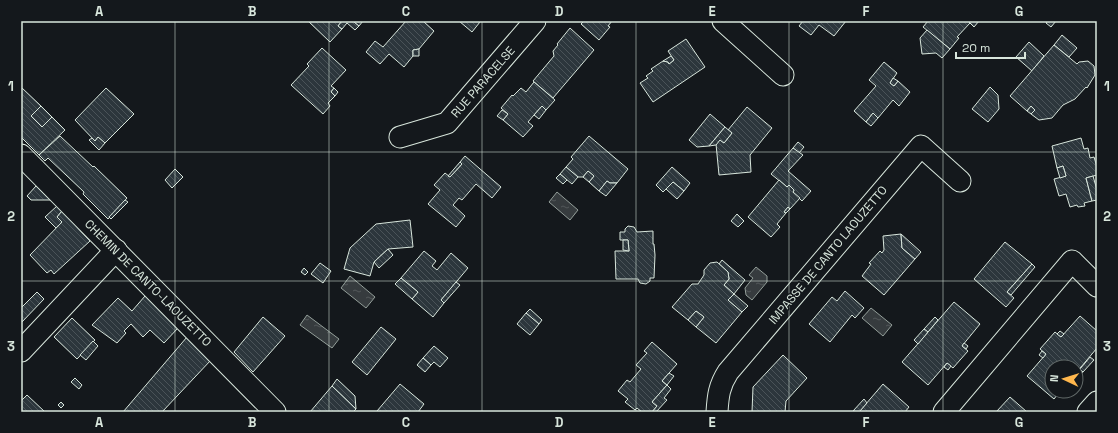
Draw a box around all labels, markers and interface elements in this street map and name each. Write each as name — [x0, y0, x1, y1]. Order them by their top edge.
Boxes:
text: A — [95, 3, 104, 20]
text: B — [248, 3, 257, 20]
text: C — [402, 3, 410, 20]
text: D — [555, 3, 564, 20]
text: E — [708, 3, 716, 20]
text: F — [863, 3, 870, 20]
text: G — [1015, 3, 1023, 20]
scale bar — [956, 34, 1025, 60]
text: 20 m — [962, 40, 990, 56]
street label: RUE PARACELSE — [448, 43, 519, 121]
text: 1 — [8, 78, 14, 95]
text: 1 — [1104, 78, 1110, 95]
street label: IMPASSE DE CANTO LAOUZETTO — [765, 182, 891, 328]
text: 2 — [7, 208, 15, 225]
text: 2 — [1103, 208, 1111, 225]
street label: CHEMIN DE CANTO-LAOUZETTO — [81, 216, 215, 350]
text: 3 — [7, 338, 15, 355]
text: 3 — [1103, 338, 1111, 355]
north arrow — [1044, 359, 1084, 399]
text: N — [1047, 374, 1061, 382]
text: A — [95, 414, 104, 431]
text: B — [248, 414, 257, 431]
text: C — [402, 414, 410, 431]
text: D — [555, 414, 564, 431]
text: E — [708, 414, 716, 431]
text: F — [863, 414, 870, 431]
text: G — [1015, 414, 1023, 431]

